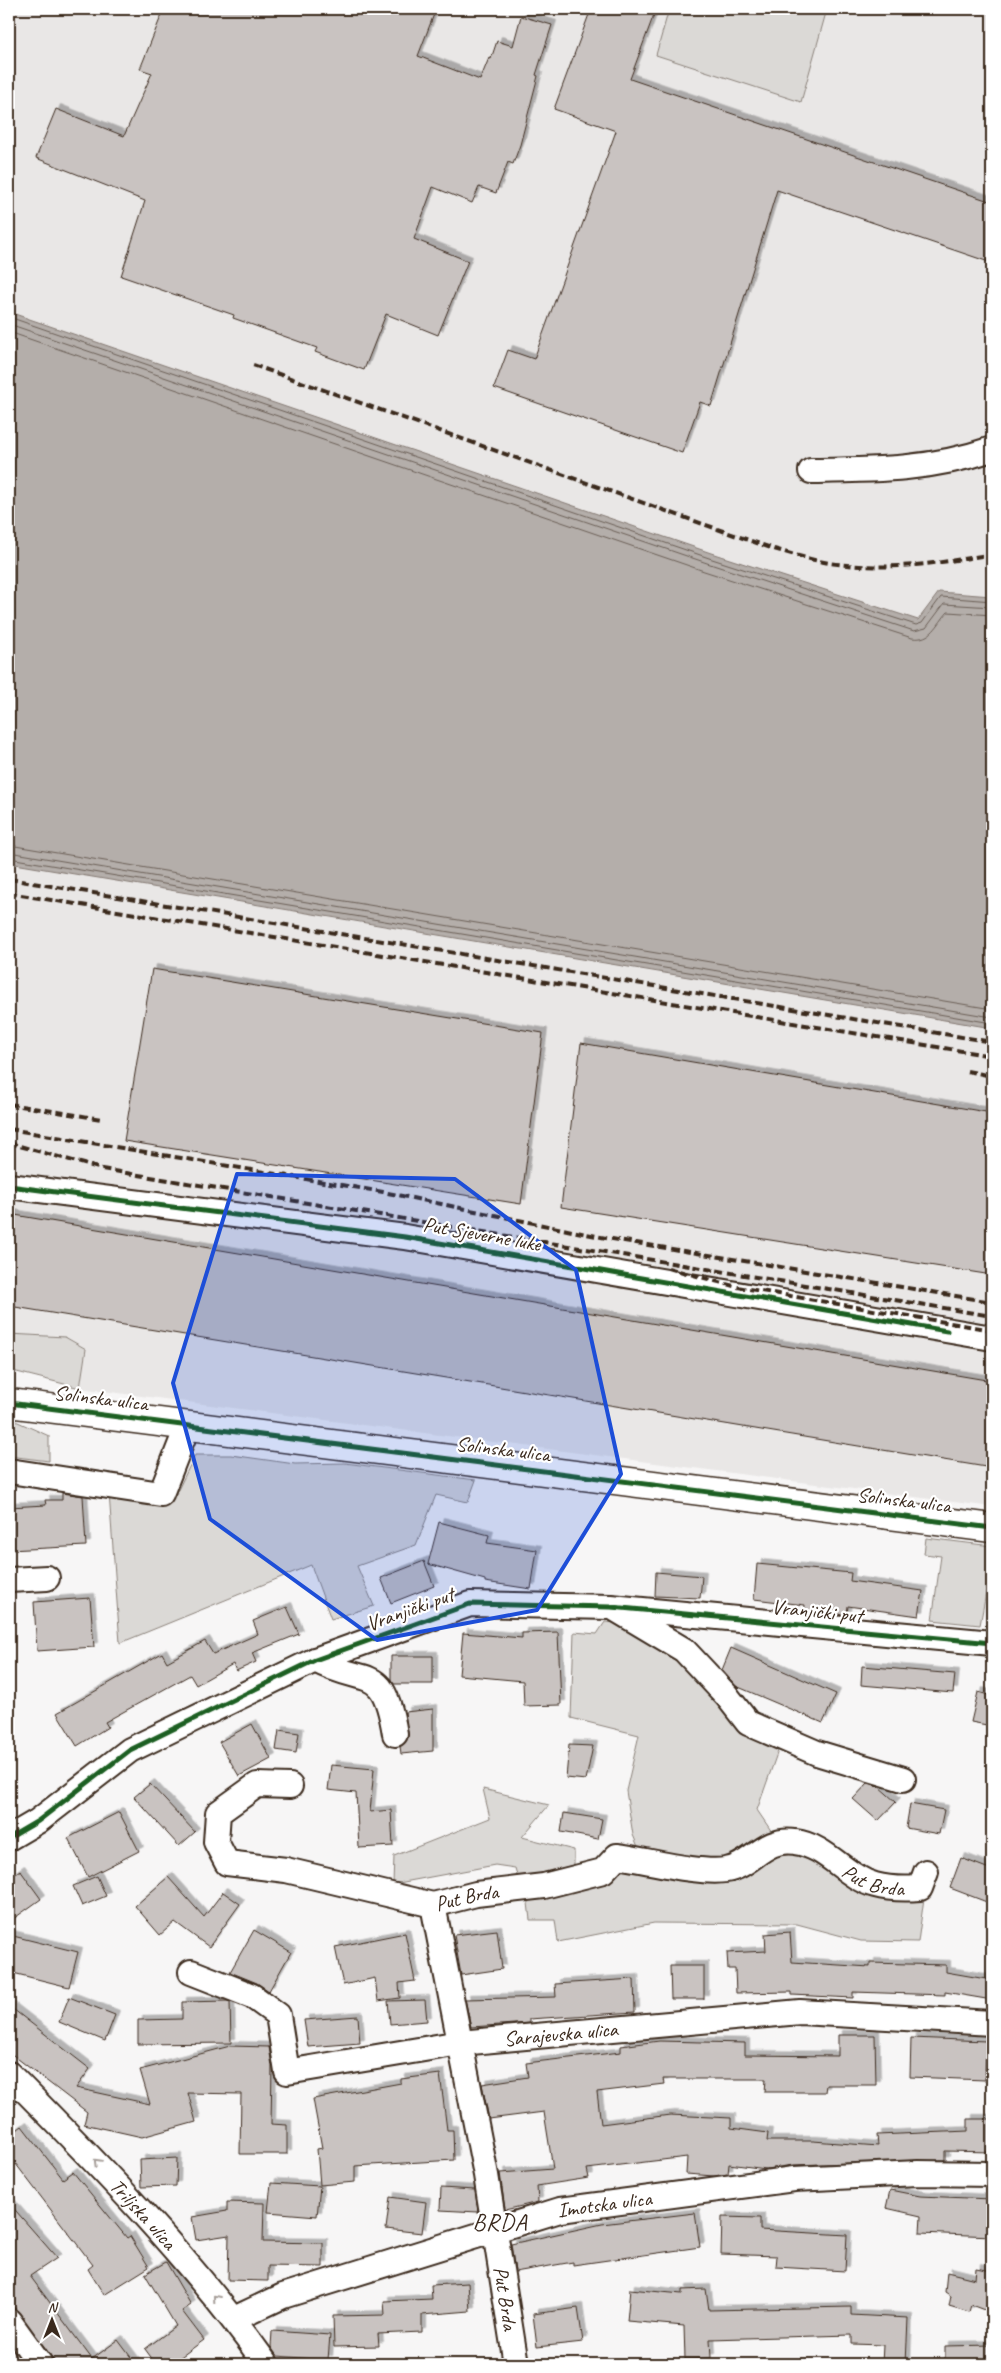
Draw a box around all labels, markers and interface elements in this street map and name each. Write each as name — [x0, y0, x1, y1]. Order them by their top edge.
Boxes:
street label: Put Sjeverne luke — [421, 1211, 544, 1257]
street label: Solinska ulica — [52, 1379, 152, 1417]
street label: Solinska ulica — [454, 1430, 554, 1468]
street label: Solinska ulica — [855, 1481, 955, 1519]
street label: Vranjički put — [363, 1580, 460, 1637]
street label: Vranjički put — [770, 1593, 867, 1629]
street label: Put Brda — [837, 1858, 906, 1902]
street label: Put Brda — [432, 1878, 501, 1917]
street label: Sarajevska ulica — [503, 2016, 621, 2052]
one-way arrow — [94, 2159, 103, 2168]
street label: Triljska ulica — [104, 2173, 183, 2256]
street label: Imotska ulica — [556, 2185, 655, 2223]
district label: BRDA — [472, 2207, 528, 2237]
street label: Put Brda — [488, 2265, 524, 2333]
one-way arrow — [212, 2294, 221, 2303]
north arrow — [28, 2296, 78, 2346]
text: N — [48, 2299, 59, 2316]

